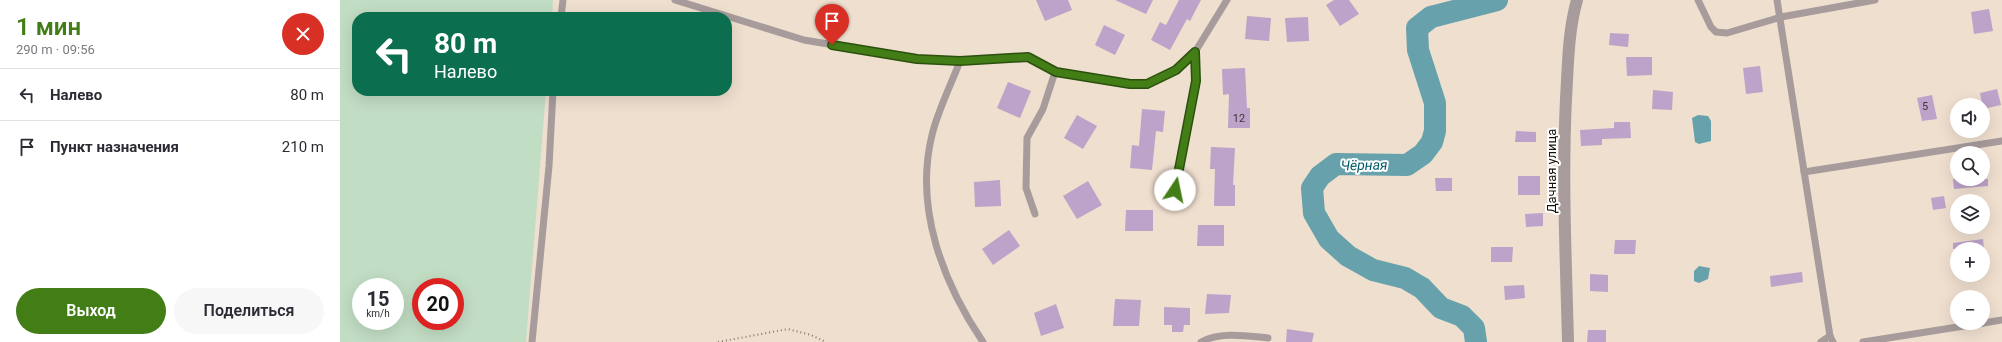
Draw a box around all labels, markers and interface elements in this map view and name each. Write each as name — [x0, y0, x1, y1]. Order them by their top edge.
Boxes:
pin — [815, 4, 849, 45]
icon: arrive — [821, 10, 843, 32]
text: 1 мин — [16, 13, 81, 41]
button: close — [282, 13, 324, 55]
text: 80 m — [434, 27, 497, 60]
icon: left — [368, 28, 420, 80]
text: 290 m · 09:56 — [16, 42, 95, 57]
text: Налево — [434, 61, 497, 82]
icon: left — [16, 84, 38, 106]
text: Налево — [50, 86, 102, 104]
text: 80 m — [290, 86, 324, 104]
map controls — [1950, 98, 1990, 330]
button: sound — [1950, 98, 1990, 138]
house number: 5 — [1922, 100, 1928, 113]
house number: 12 — [1233, 112, 1245, 125]
street label: Дачная улица — [1544, 129, 1559, 213]
icon: arrive — [16, 136, 38, 158]
text: Пункт назначения — [50, 138, 179, 156]
text: 210 m — [282, 138, 324, 156]
button: search — [1950, 146, 1990, 186]
water label: Чёрная — [1340, 157, 1388, 173]
position arrow — [1154, 169, 1196, 211]
button: layers — [1950, 194, 1990, 234]
button: + — [1950, 242, 1990, 282]
speed limit sign: 20 — [412, 278, 464, 330]
text: 15 — [367, 287, 389, 311]
button: Выход — [16, 288, 166, 334]
button: Поделиться — [174, 288, 324, 334]
button: − — [1950, 290, 1990, 330]
text: km/h — [366, 308, 390, 319]

